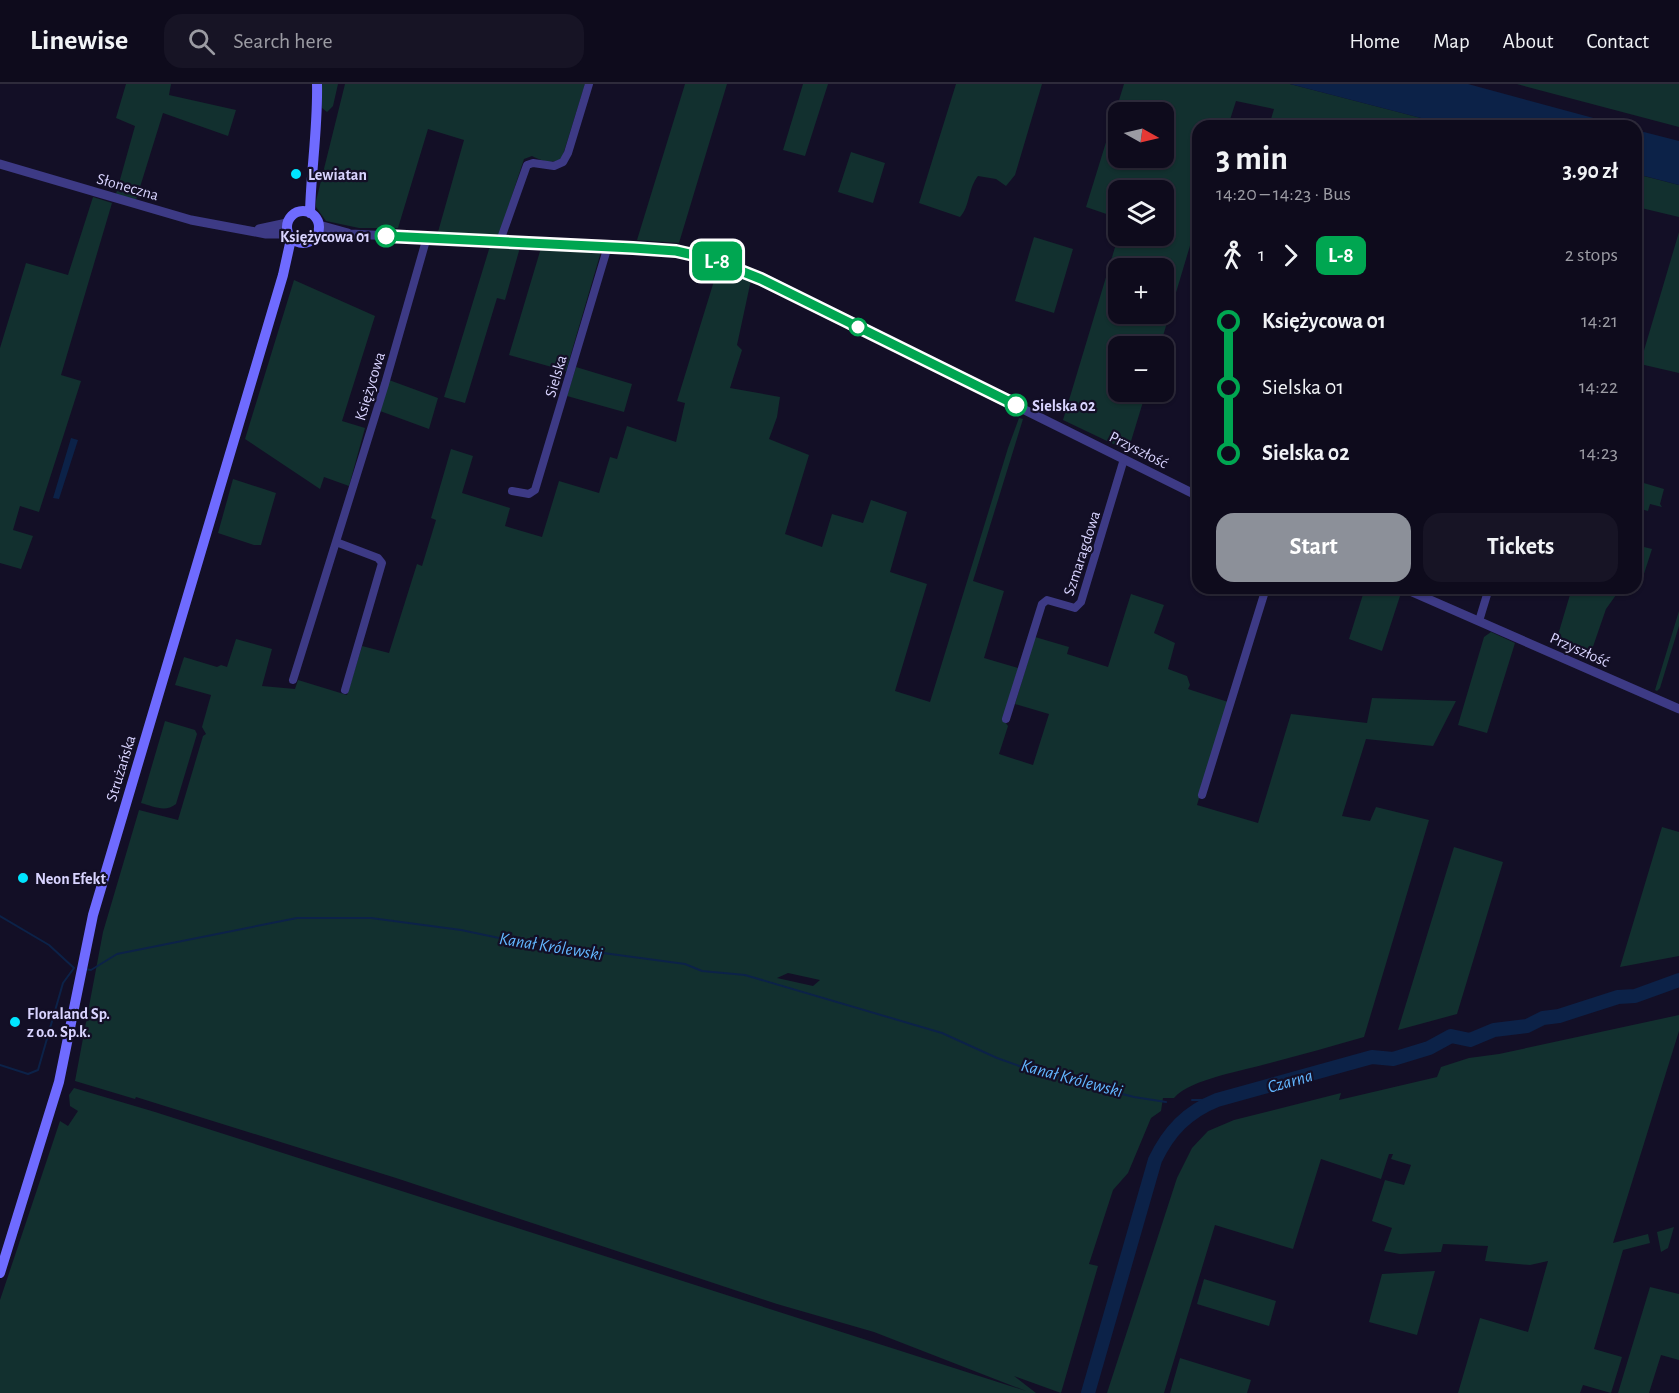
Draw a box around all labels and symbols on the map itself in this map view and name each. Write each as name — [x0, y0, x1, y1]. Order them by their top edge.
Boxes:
north arrow — [1108, 102, 1174, 168]
marker: Lewiatan — [289, 167, 303, 181]
place label: Lewiatan — [308, 167, 367, 183]
street label: Słoneczna — [95, 171, 160, 203]
marker: Księżycowa 01 — [375, 225, 397, 247]
place label: Księżycowa 01 — [280, 229, 370, 246]
line badge: L-8 — [682, 242, 752, 280]
unlabelled marker — [849, 318, 867, 336]
street label: Księżycowa — [352, 350, 389, 423]
street label: Sielska — [542, 353, 570, 399]
marker: Sielska 02 — [1005, 394, 1027, 416]
place label: Sielska 02 — [1032, 398, 1096, 414]
street label: Przyszłość — [1106, 428, 1170, 472]
street label: Szmaragdowa — [1061, 509, 1103, 598]
street label: Przyszłość — [1547, 630, 1612, 671]
street label: Strużańska — [103, 733, 139, 803]
marker: Neon Efekt — [16, 871, 30, 885]
place label: Neon Efekt — [35, 871, 106, 887]
water label: Kanał Królewski — [498, 930, 604, 964]
place label: Floraland Sp. z o.o. Sp.k. — [27, 1006, 110, 1040]
marker: Floraland Sp. z o.o. Sp.k. — [8, 1015, 22, 1029]
water label: Kanał Królewski — [1019, 1057, 1124, 1101]
water label: Czarna — [1266, 1067, 1315, 1097]

